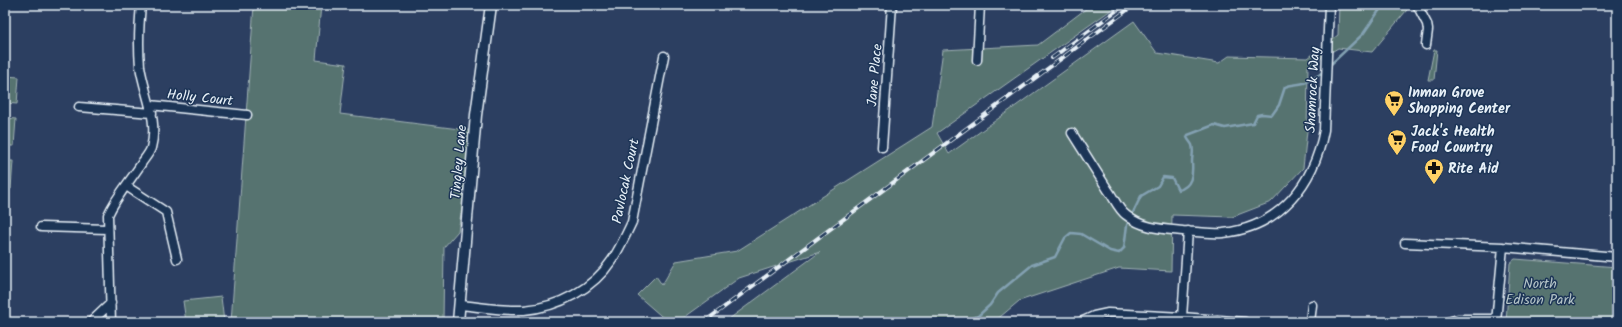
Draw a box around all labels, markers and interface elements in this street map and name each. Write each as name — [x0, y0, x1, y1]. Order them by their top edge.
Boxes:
street label: Jane Place — [861, 42, 889, 107]
street label: Shamrock Way — [1300, 46, 1326, 134]
place label: Inman Grove Shopping Center — [1408, 82, 1511, 120]
street label: Holly Court — [166, 84, 235, 112]
supermarket icon: Inman Grove Shopping Center — [1383, 89, 1405, 117]
place label: Jack's Health Food Country — [1411, 121, 1495, 159]
street label: Tingley Lane — [445, 123, 473, 200]
supermarket icon: Jack's Health Food Country — [1386, 128, 1408, 156]
street label: Pavlocak Court — [606, 136, 646, 226]
pharmacy icon: Rite Aid — [1423, 157, 1445, 185]
place label: Rite Aid — [1448, 158, 1499, 180]
park label: North Edison Park — [1505, 273, 1575, 311]

